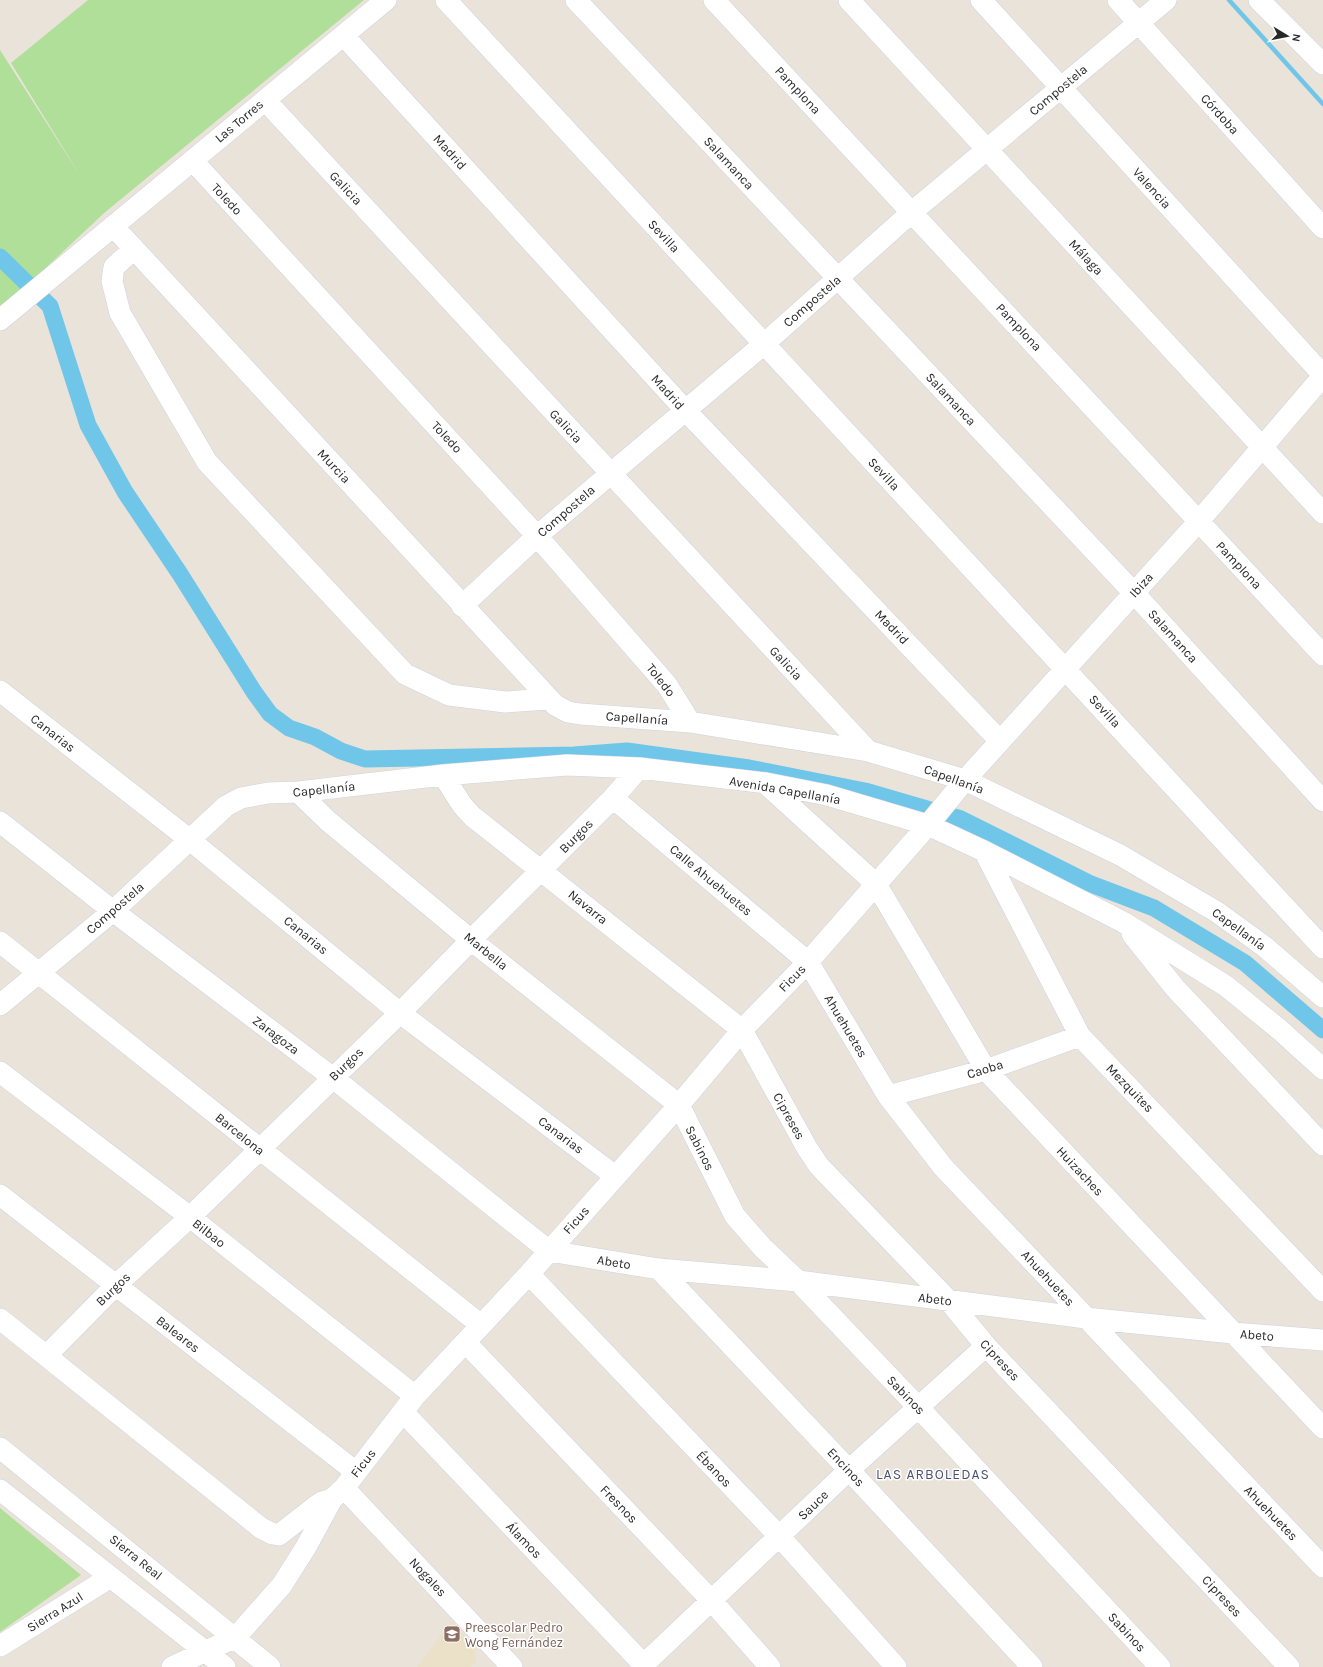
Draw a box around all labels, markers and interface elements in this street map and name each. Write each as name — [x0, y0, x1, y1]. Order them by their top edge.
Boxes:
north arrow — [1267, 16, 1307, 56]
text: N — [1289, 33, 1303, 43]
street label: Compostela — [1026, 61, 1090, 119]
street label: Pamplona — [772, 63, 824, 117]
street label: Córdoba — [1198, 91, 1242, 137]
street label: Las Torres — [212, 96, 266, 146]
street label: Madrid — [430, 131, 470, 173]
street label: Salamanca — [701, 133, 757, 193]
street label: Valencia — [1130, 164, 1174, 212]
street label: Galicia — [327, 168, 365, 208]
street label: Toledo — [209, 180, 245, 218]
street label: Sevilla — [645, 216, 683, 256]
street label: Málaga — [1066, 236, 1106, 278]
street label: Compostela — [780, 272, 844, 330]
street label: Pamplona — [993, 300, 1045, 354]
street label: Salamanca — [923, 369, 979, 429]
street label: Madrid — [648, 371, 688, 413]
street label: Galicia — [547, 406, 585, 446]
street label: Toledo — [429, 418, 465, 456]
street label: Murcia — [314, 446, 354, 486]
street label: Sevilla — [865, 454, 903, 494]
street label: Compostela — [534, 482, 598, 540]
street label: Pamplona — [1213, 538, 1265, 592]
street label: Ibiza — [1126, 569, 1156, 601]
street label: Salamanca — [1145, 606, 1201, 666]
street label: Madrid — [872, 607, 912, 647]
street label: Galicia — [767, 643, 805, 683]
street label: Toledo — [643, 661, 679, 699]
street label: Sevilla — [1086, 691, 1124, 731]
street label: Capellanía — [605, 708, 669, 728]
street label: Canarias — [28, 711, 79, 755]
street label: Capellanía — [922, 761, 986, 797]
street label: Avenida Capellanía — [728, 773, 842, 807]
street label: Capellanía — [292, 778, 356, 800]
street label: Burgos — [556, 816, 596, 856]
street label: Calle Ahuehuetes — [667, 841, 755, 919]
street label: Compostela — [83, 879, 147, 937]
street label: Navarra — [565, 887, 611, 927]
street label: Capellanía — [1209, 904, 1269, 954]
street label: Canarias — [281, 913, 331, 958]
street label: Marbella — [461, 929, 511, 973]
street label: Ficus — [775, 961, 809, 995]
street label: Ahuehuetes — [821, 992, 871, 1060]
street label: Zaragoza — [250, 1013, 302, 1057]
street label: Burgos — [326, 1044, 366, 1084]
street label: Caoba — [965, 1056, 1005, 1082]
street label: Mezquites — [1102, 1061, 1157, 1116]
street label: Cipreses — [770, 1090, 808, 1142]
street label: Barcelona — [212, 1110, 268, 1158]
street label: Canarias — [535, 1113, 587, 1157]
street label: Sabinos — [682, 1123, 718, 1173]
street label: Huizaches — [1053, 1143, 1107, 1199]
street label: Ficus — [560, 1203, 592, 1237]
street label: Bilbao — [190, 1216, 228, 1250]
street label: Ahuehuetes — [1018, 1247, 1078, 1309]
street label: Abeto — [596, 1252, 632, 1272]
street label: Burgos — [93, 1269, 133, 1309]
street label: Abeto — [917, 1289, 953, 1309]
street label: Baleares — [153, 1312, 203, 1356]
street label: Abeto — [1240, 1326, 1274, 1344]
street label: Cipreses — [977, 1336, 1023, 1384]
street label: Sabinos — [884, 1372, 928, 1418]
street label: Encinos — [824, 1445, 868, 1490]
street label: Ficus — [347, 1446, 379, 1480]
street label: Ébanos — [693, 1447, 736, 1490]
district label: LAS ARBOLEDAS — [876, 1466, 990, 1483]
street label: Fresnos — [597, 1482, 641, 1526]
street label: Ahuehuetes — [1241, 1482, 1301, 1544]
street label: Sauce — [795, 1487, 831, 1523]
street label: Álamos — [503, 1517, 546, 1561]
street label: Sierra Real — [107, 1531, 165, 1583]
street label: Nogales — [406, 1554, 450, 1600]
street label: Cipreses — [1199, 1572, 1245, 1620]
street label: Sierra Azul — [24, 1589, 86, 1635]
street label: Sabinos — [1105, 1609, 1149, 1655]
place label: Preescolar Pedro Wong Fernández — [465, 1620, 563, 1650]
school or university icon: Preescolar Pedro Wong Fernández — [442, 1624, 462, 1644]

